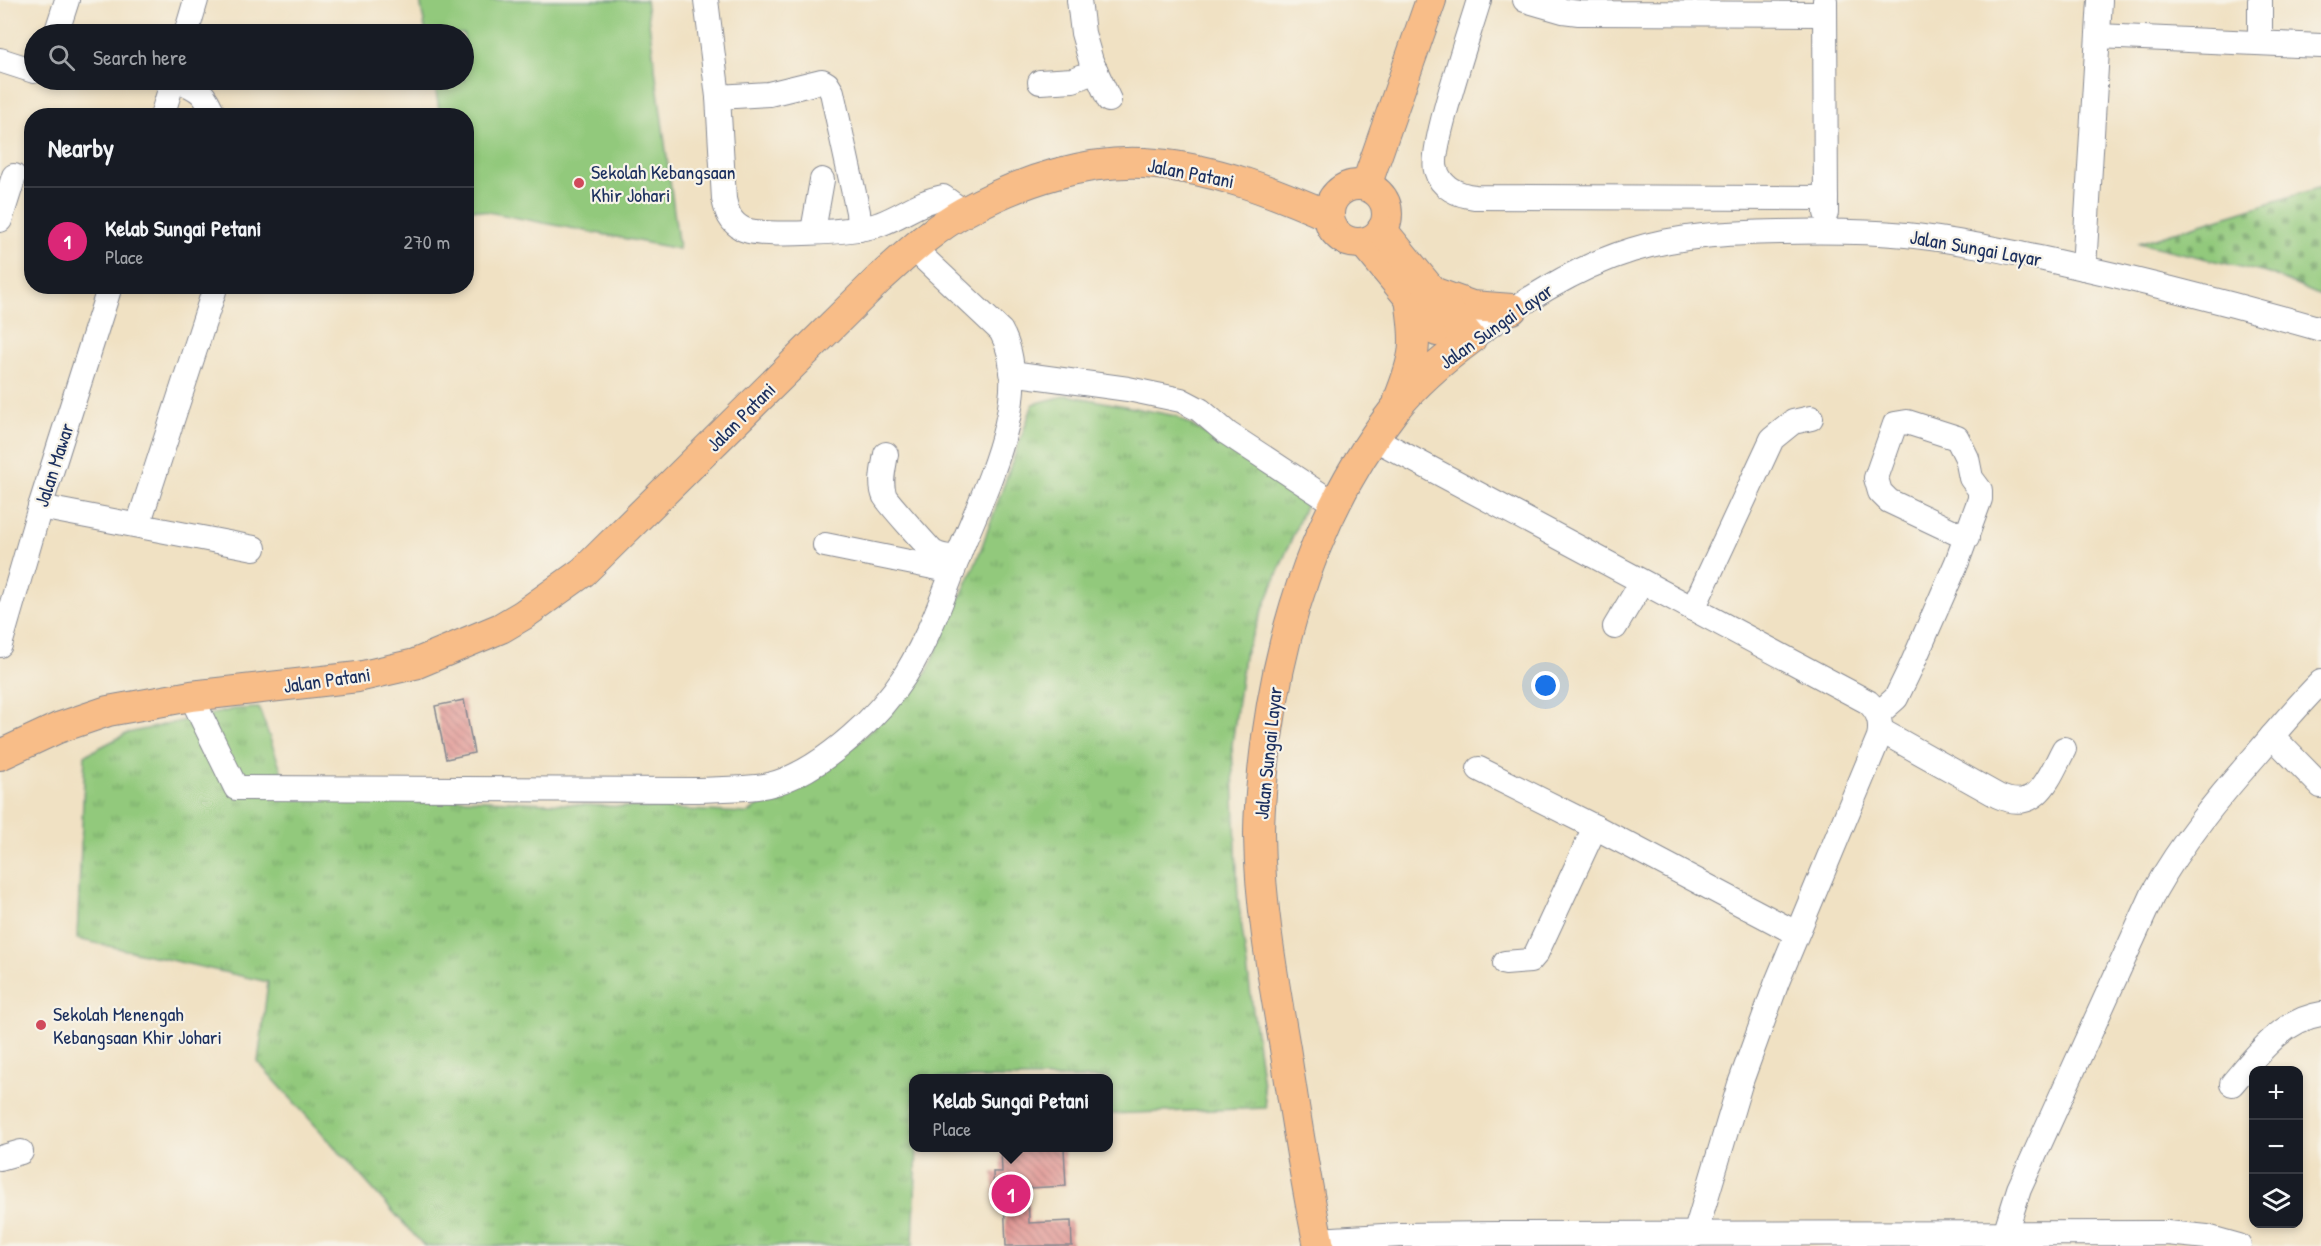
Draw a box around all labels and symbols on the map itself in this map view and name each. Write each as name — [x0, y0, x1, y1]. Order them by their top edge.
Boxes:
street label: Jalan Patani — [1145, 151, 1237, 194]
place label: Sekolah Kebangsaan Khir Johari — [591, 158, 736, 208]
marker: Sekolah Kebangsaan Khir Johari — [572, 176, 586, 190]
street label: Jalan Sungai Layar — [1908, 223, 2044, 272]
street label: Jalan Sungai Layar — [1433, 276, 1558, 375]
street label: Jalan Patani — [700, 376, 781, 457]
street label: Jalan Mawar — [27, 419, 80, 510]
street label: Jalan Patani — [282, 660, 372, 699]
your location — [1531, 671, 1560, 700]
street label: Jalan Sungai Layar — [1247, 685, 1288, 821]
place label: Sekolah Menengah Kebangsaan Khir Johari — [53, 1000, 222, 1050]
marker: Sekolah Menengah Kebangsaan Khir Johari — [34, 1018, 48, 1032]
pin: 1 — [992, 1172, 1030, 1216]

